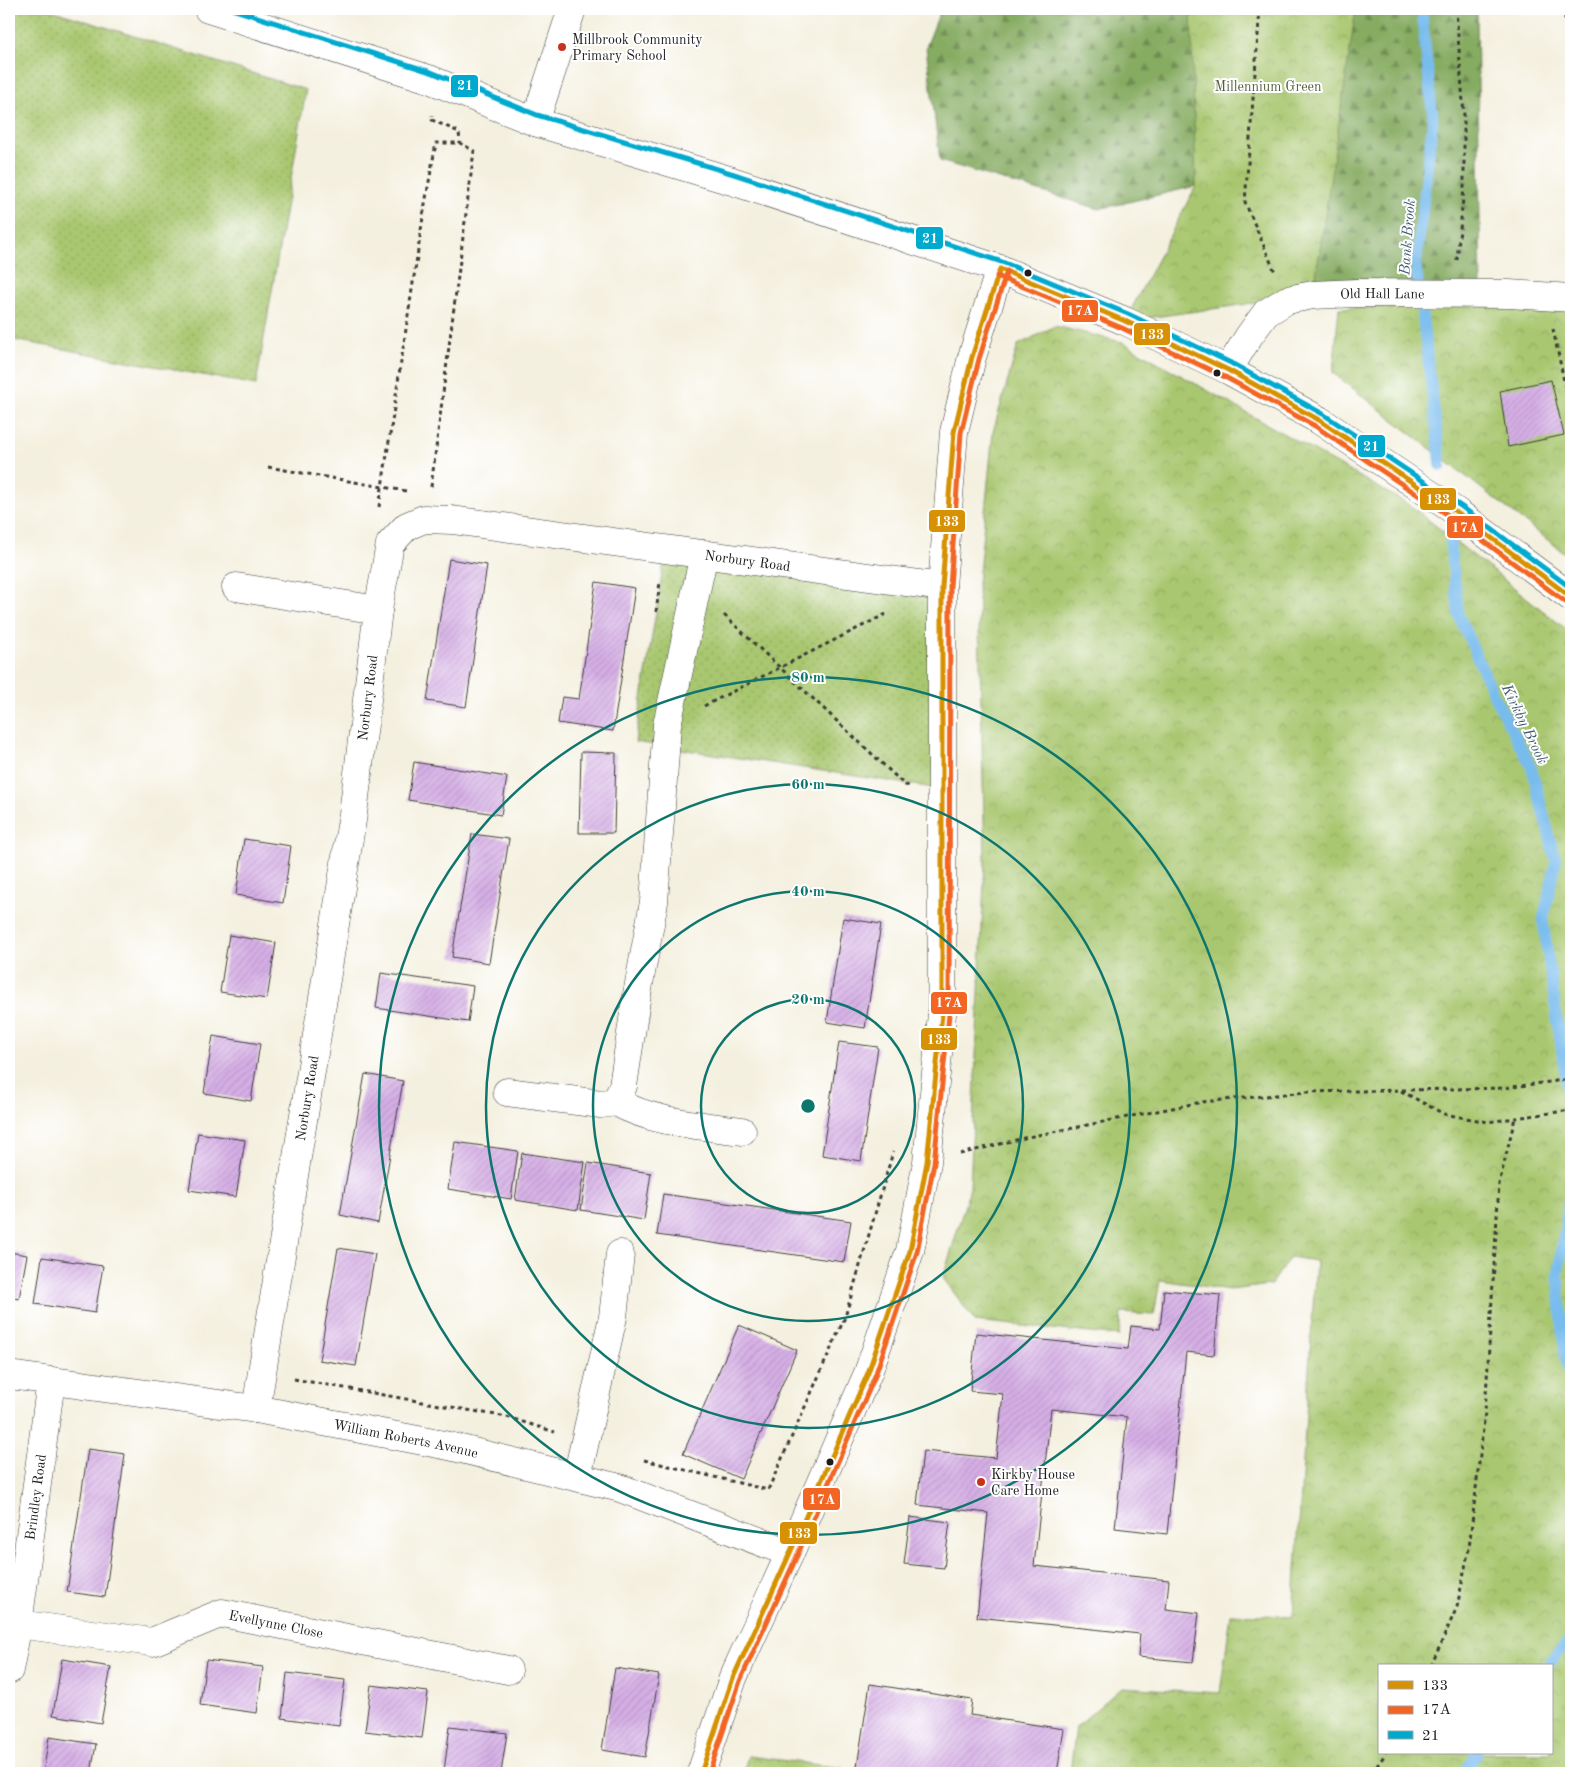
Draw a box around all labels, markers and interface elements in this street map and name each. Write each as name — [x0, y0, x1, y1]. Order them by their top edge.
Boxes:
place label: Millbrook Community Primary School — [572, 33, 703, 63]
marker: Millbrook Community Primary School — [556, 41, 568, 53]
line badge: 21 — [450, 74, 479, 98]
text: 21 — [457, 79, 473, 93]
park label: Millennium Green — [1214, 80, 1322, 94]
water label: Bank Brook — [1398, 198, 1419, 277]
line badge: 21 — [915, 226, 944, 250]
text: 21 — [922, 232, 938, 246]
unlabelled marker — [1023, 268, 1033, 278]
street label: Old Hall Lane — [1340, 287, 1425, 302]
line badge: 17A — [1061, 299, 1099, 323]
text: 17A — [1067, 304, 1094, 318]
line badge: 133 — [1133, 322, 1171, 346]
text: 133 — [1140, 328, 1164, 342]
unlabelled marker — [1212, 368, 1222, 378]
line badge: 21 — [1357, 434, 1386, 458]
text: 21 — [1363, 440, 1379, 454]
line badge: 133 — [1419, 487, 1457, 511]
text: 133 — [1426, 493, 1450, 507]
line badge: 133 — [928, 509, 966, 533]
text: 133 — [935, 515, 959, 529]
line badge: 17A — [1446, 515, 1484, 539]
text: 17A — [1452, 521, 1479, 535]
street label: Norbury Road — [704, 549, 791, 574]
street label: Norbury Road — [356, 654, 380, 742]
text: 80 m — [791, 671, 825, 686]
water label: Kirkby Brook — [1497, 681, 1550, 767]
text: 60 m — [791, 778, 825, 793]
text: 40 m — [791, 885, 825, 900]
line badge: 17A — [930, 991, 968, 1015]
text: 20 m — [791, 993, 825, 1008]
text: 17A — [936, 996, 963, 1010]
line badge: 133 — [920, 1027, 958, 1051]
text: 133 — [927, 1033, 951, 1047]
street label: Norbury Road — [294, 1054, 322, 1142]
centre of rings — [799, 1097, 817, 1115]
street label: William Roberts Avenue — [332, 1418, 479, 1461]
street label: Brindley Road — [23, 1453, 49, 1541]
unlabelled marker — [825, 1457, 835, 1467]
place label: Kirkby House Care Home — [991, 1468, 1075, 1498]
marker: Kirkby House Care Home — [975, 1476, 987, 1488]
line badge: 17A — [802, 1487, 841, 1511]
text: 17A — [809, 1493, 836, 1507]
line badge: 133 — [779, 1521, 818, 1545]
text: 133 — [787, 1527, 811, 1541]
street label: Evellynne Close — [227, 1608, 324, 1641]
legend — [1378, 1664, 1552, 1754]
text: 133 — [1422, 1679, 1448, 1694]
text: 17A — [1422, 1703, 1451, 1718]
text: 21 — [1422, 1729, 1439, 1744]

